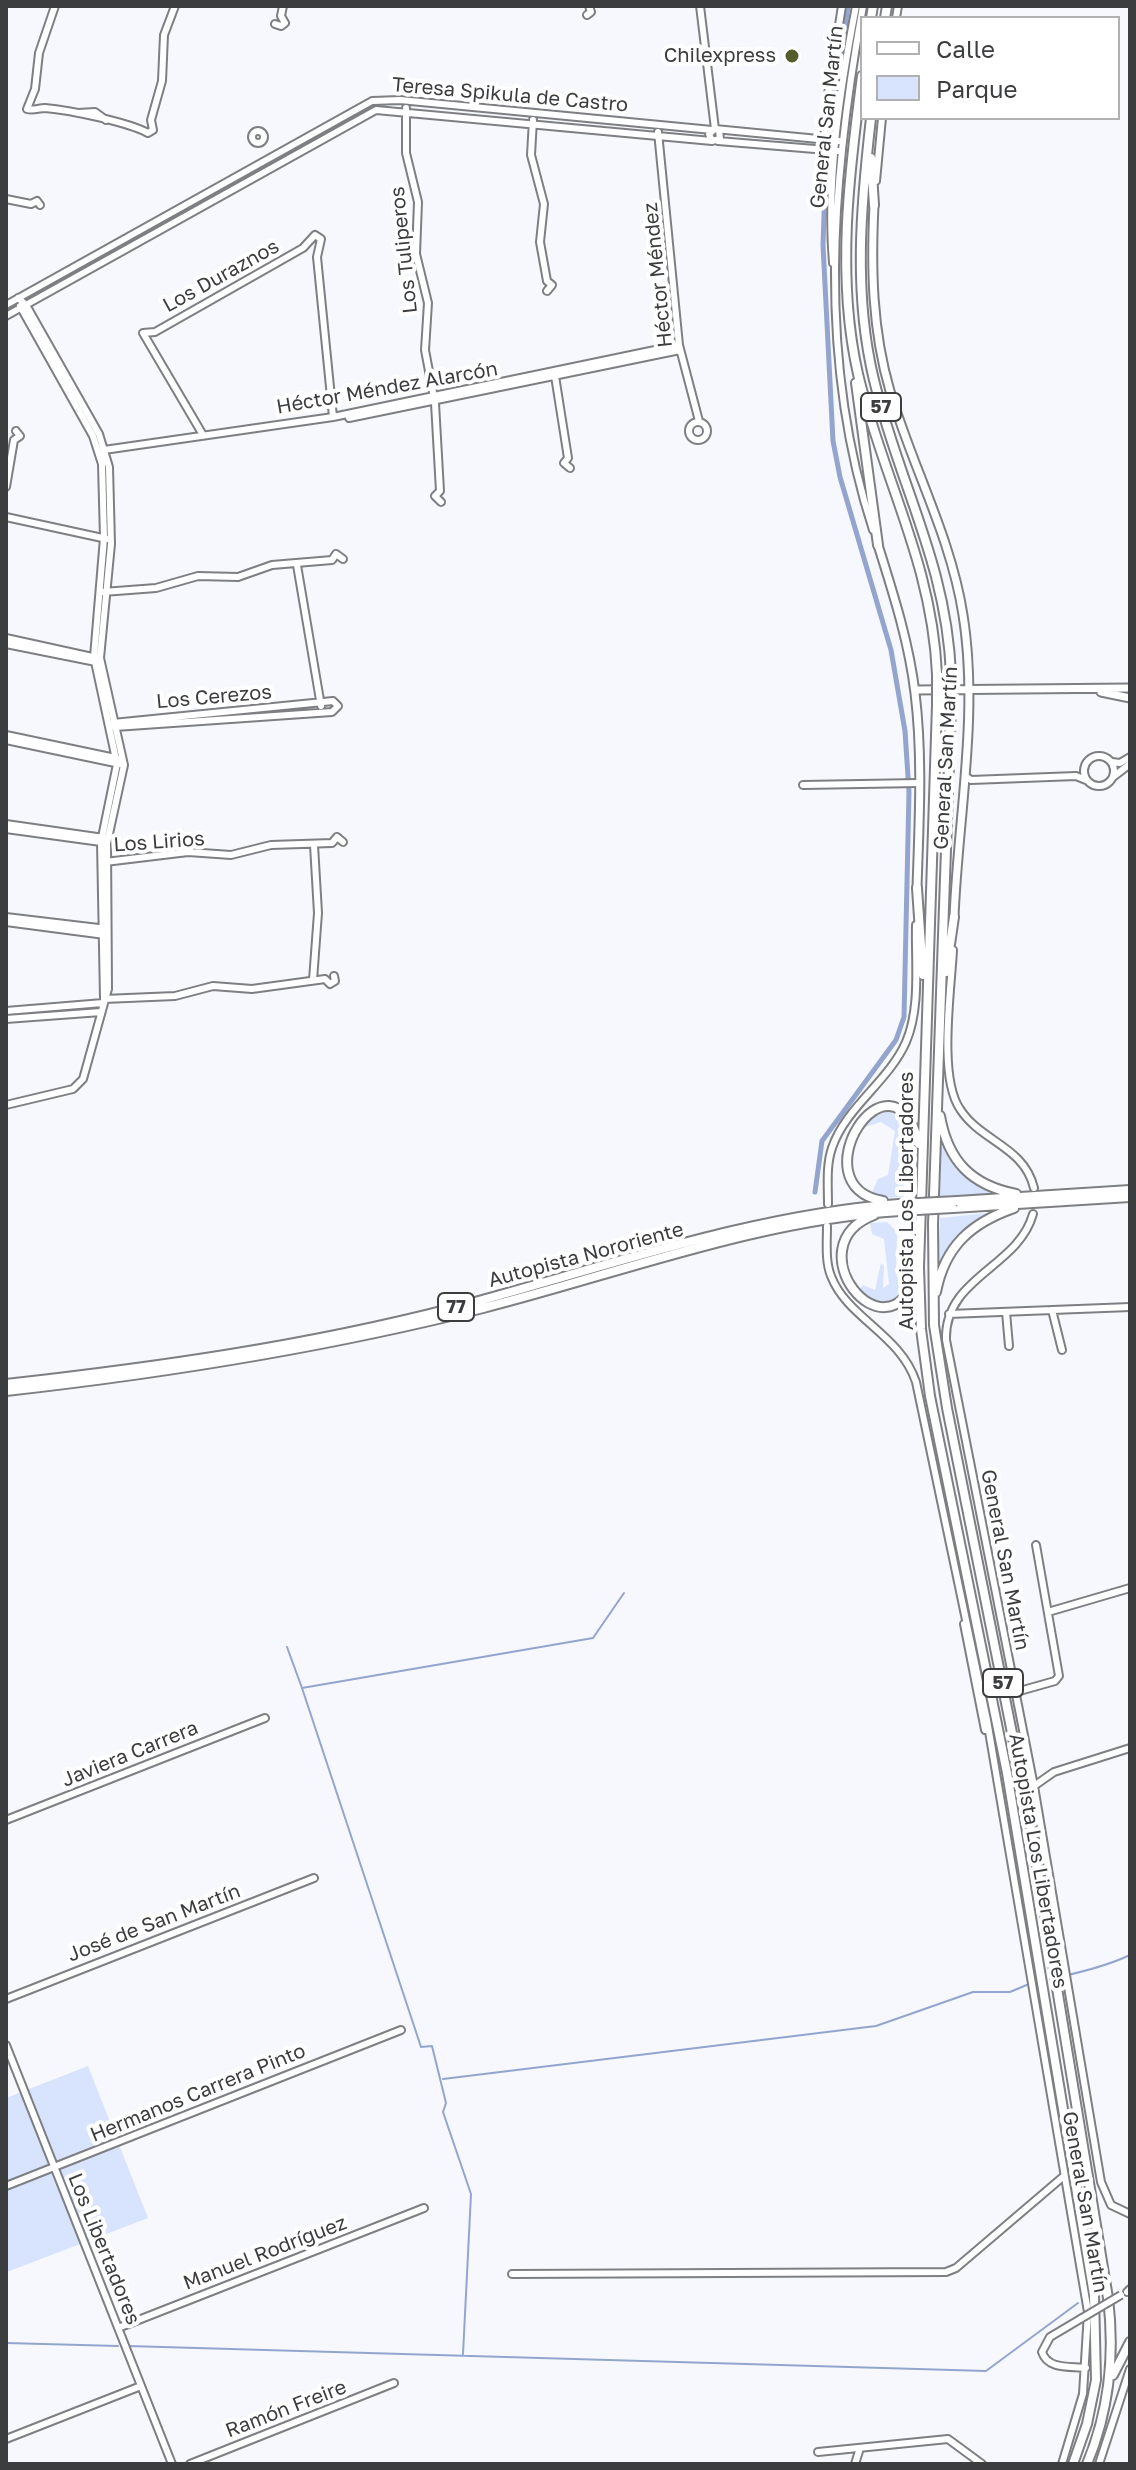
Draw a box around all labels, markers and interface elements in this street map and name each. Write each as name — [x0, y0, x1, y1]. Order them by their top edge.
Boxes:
legend — [860, 16, 1120, 120]
street label: General San Martín — [805, 24, 849, 210]
text: Calle — [936, 34, 995, 63]
place label: Chilexpress — [664, 44, 776, 68]
marker: Chilexpress — [783, 47, 801, 65]
street label: Teresa Spikula de Castro — [391, 73, 629, 117]
text: Parque — [936, 74, 1017, 103]
street label: Los Tuliperos — [385, 185, 423, 315]
street label: Héctor Méndez — [638, 201, 678, 349]
street label: Los Duraznos — [159, 234, 283, 318]
street label: Héctor Méndez Alarcón — [275, 357, 499, 419]
road number: 57 — [861, 393, 901, 421]
street label: General San Martín — [929, 666, 963, 850]
street label: Los Cerezos — [155, 680, 273, 714]
street label: Los Lirios — [113, 827, 205, 857]
street label: Autopista Los Libertadores — [895, 1072, 919, 1330]
street label: Autopista Nororiente — [486, 1217, 686, 1293]
road number: 77 — [438, 1293, 474, 1321]
street label: General San Martín — [976, 1468, 1034, 1652]
road number: 57 — [983, 1669, 1023, 1697]
street label: Javiera Carrera — [58, 1716, 202, 1792]
street label: Autopista Los Libertadores — [1004, 1732, 1072, 1990]
street label: José de San Martín — [64, 1879, 244, 1967]
street label: Hermanos Carrera Pinto — [87, 2039, 309, 2147]
street label: General San Martín — [1057, 2109, 1113, 2295]
street label: Los Libertadores — [63, 2170, 145, 2328]
street label: Manuel Rodríguez — [180, 2211, 350, 2295]
street label: Ramón Freire — [222, 2375, 350, 2443]

